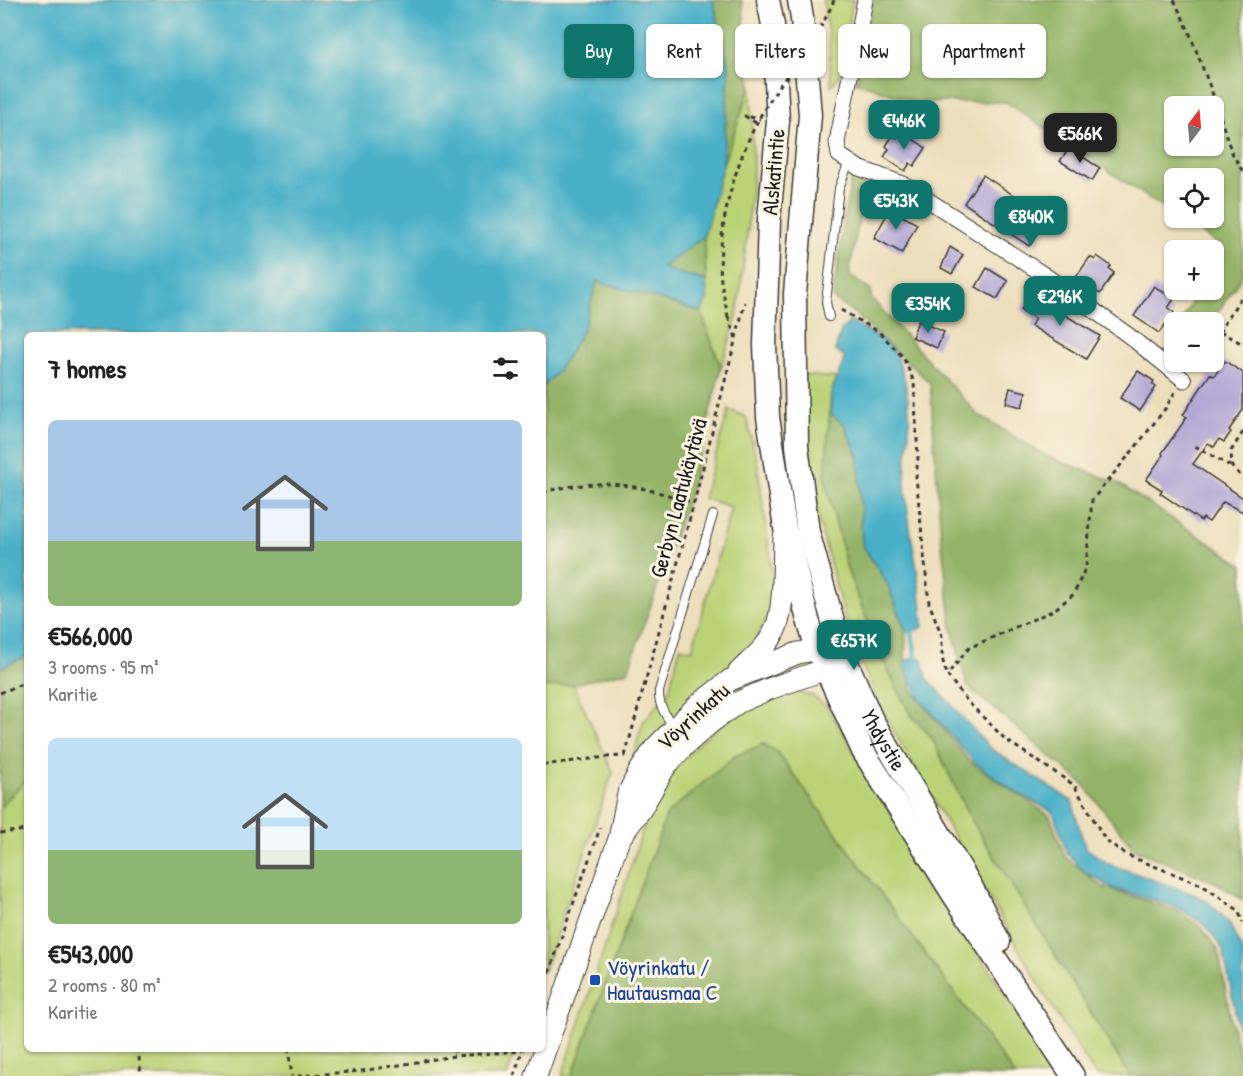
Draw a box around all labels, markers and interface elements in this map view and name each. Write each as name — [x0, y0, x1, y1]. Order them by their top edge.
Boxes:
chip: Buy — [564, 24, 634, 78]
chip: Rent — [646, 24, 723, 78]
chip: Filters — [735, 24, 826, 78]
chip: New — [838, 24, 910, 78]
chip: Apartment — [922, 24, 1046, 78]
north arrow — [1164, 96, 1224, 156]
map controls — [1164, 96, 1224, 372]
pin: €446K — [862, 100, 946, 151]
text: €446K — [882, 106, 926, 133]
pin: €566K — [1038, 113, 1122, 164]
text: €566K — [1058, 119, 1102, 146]
street label: Alskatintie — [754, 127, 792, 216]
button: locate — [1164, 168, 1224, 228]
pin: €543K — [854, 180, 938, 231]
text: €543K — [874, 186, 919, 213]
pin: €840K — [989, 196, 1073, 247]
text: €840K — [1008, 202, 1054, 229]
button: + — [1164, 240, 1224, 300]
pin: €296K — [1018, 276, 1102, 327]
text: €296K — [1038, 282, 1082, 309]
pin: €354K — [886, 283, 970, 334]
text: €354K — [906, 289, 951, 316]
button: − — [1164, 312, 1224, 372]
text: 7 homes — [48, 351, 126, 386]
icon: filters — [489, 352, 522, 385]
street label: Gerbyn Laatukäytävä — [642, 415, 714, 581]
icon: home — [231, 459, 339, 567]
text: €566,000 — [48, 618, 132, 653]
pin: €657K — [812, 620, 896, 671]
text: €657K — [831, 626, 877, 653]
text: 3 rooms · 95 m² — [48, 653, 158, 680]
street label: Vöyrinkatu — [650, 675, 736, 757]
text: Karitie — [48, 680, 98, 707]
street label: Yhdystie — [854, 705, 914, 776]
icon: home — [231, 777, 339, 885]
text: €543,000 — [48, 936, 133, 971]
place label: Vöyrinkatu / Hautausmaa C — [607, 952, 718, 1007]
text: 2 rooms · 80 m² — [48, 971, 161, 998]
marker: Vöyrinkatu / Hautausmaa C — [588, 973, 602, 987]
text: Karitie — [48, 998, 98, 1025]

